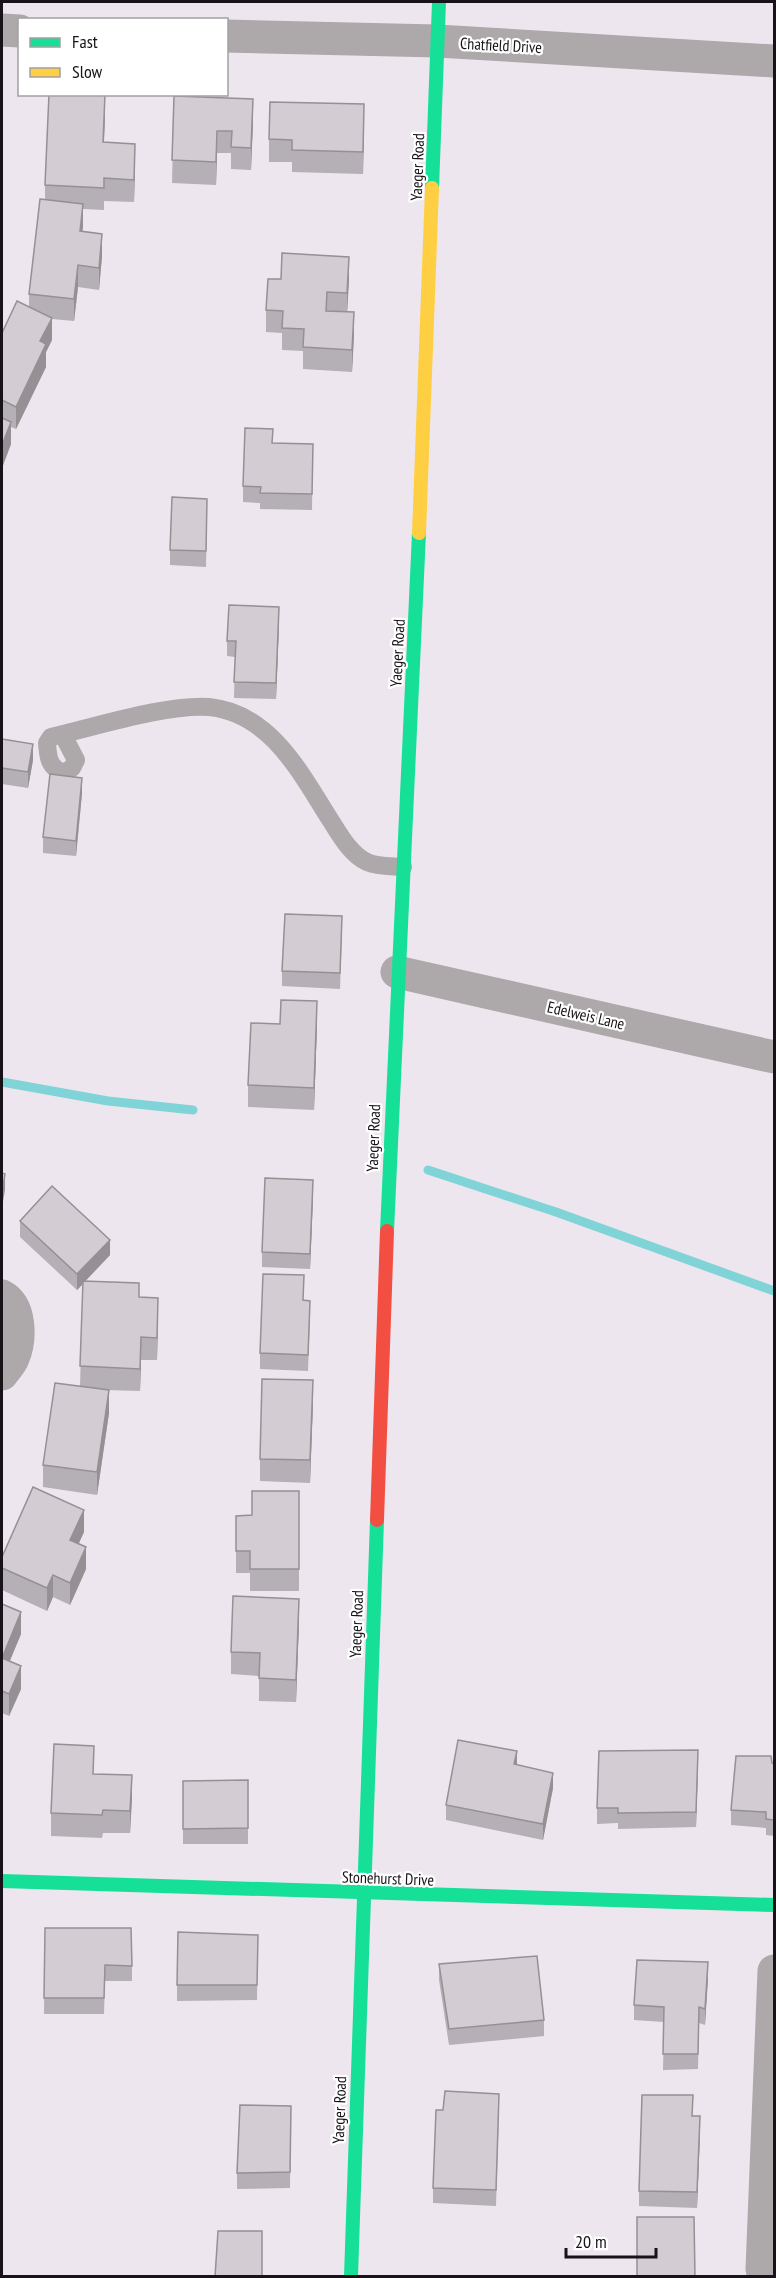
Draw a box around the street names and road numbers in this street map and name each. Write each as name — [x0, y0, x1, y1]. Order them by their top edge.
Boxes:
street label: Chatfield Drive — [460, 33, 542, 57]
street label: Yaeger Road — [406, 133, 428, 201]
street label: Yaeger Road — [385, 619, 409, 687]
street label: Edelweis Lane — [545, 996, 627, 1034]
street label: Yaeger Road — [362, 1104, 384, 1172]
street label: Yaeger Road — [345, 1590, 367, 1658]
street label: Stonehurst Drive — [342, 1866, 434, 1890]
street label: Yaeger Road — [328, 2076, 350, 2144]

